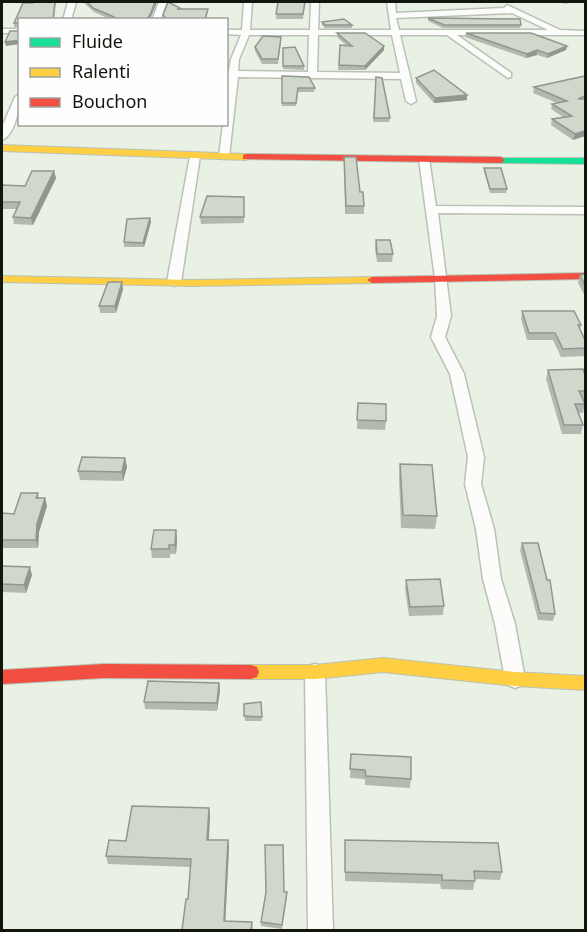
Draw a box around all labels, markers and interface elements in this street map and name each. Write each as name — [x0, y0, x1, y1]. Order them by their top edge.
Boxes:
legend — [18, 18, 228, 126]
text: Fluide — [72, 29, 123, 53]
text: Ralenti — [72, 59, 130, 83]
text: Bouchon — [72, 89, 148, 113]

